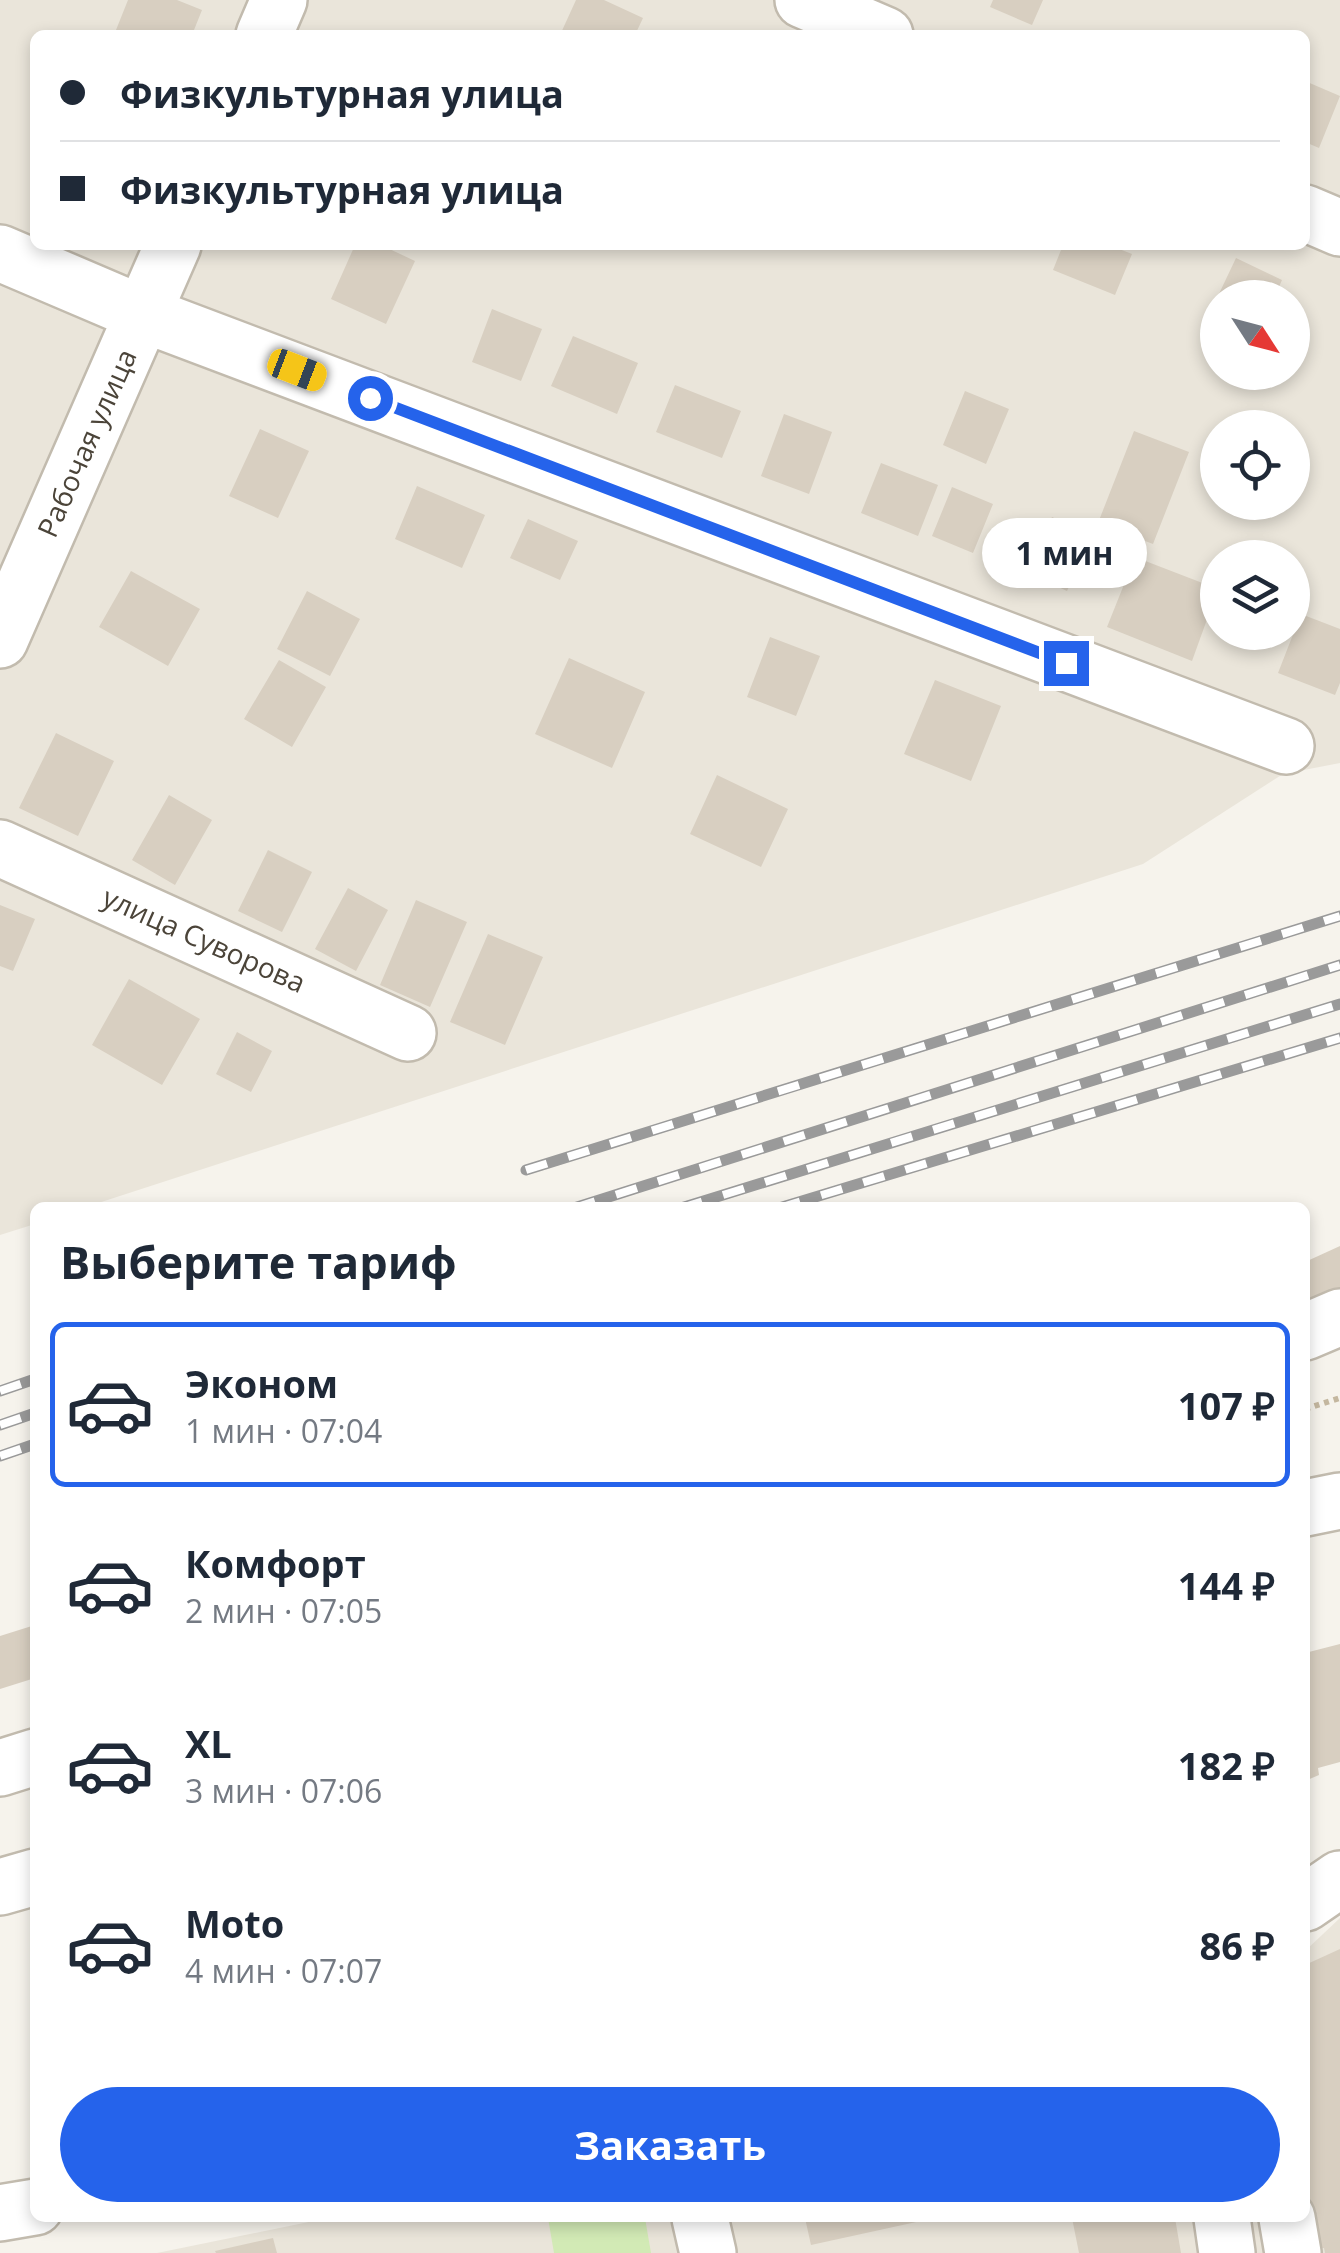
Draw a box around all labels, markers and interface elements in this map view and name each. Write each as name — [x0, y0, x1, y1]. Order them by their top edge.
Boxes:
text: Физкультурная улица — [120, 67, 564, 119]
text: Физкультурная улица — [120, 163, 564, 215]
north arrow — [1200, 280, 1310, 390]
map controls — [1200, 280, 1310, 650]
street label: Рабочая улица — [28, 343, 145, 543]
car — [264, 345, 330, 395]
route start — [348, 376, 393, 421]
button: locate — [1200, 410, 1310, 520]
callout: 1 мин — [984, 518, 1148, 588]
text: 1 мин — [1016, 531, 1113, 574]
button: layers — [1200, 540, 1310, 650]
route end — [1044, 641, 1089, 686]
street label: улица Суворова — [97, 877, 312, 1001]
text: Выберите тариф — [60, 1231, 457, 1292]
text: Эконом — [185, 1357, 338, 1409]
icon: car — [65, 1360, 155, 1450]
text: 107 ₽ — [1178, 1379, 1275, 1431]
text: 1 мин · 07:04 — [185, 1409, 382, 1452]
text: Комфорт — [185, 1537, 366, 1589]
icon: car — [65, 1540, 155, 1630]
text: 144 ₽ — [1178, 1559, 1275, 1611]
text: 2 мин · 07:05 — [185, 1589, 382, 1632]
text: XL — [185, 1717, 232, 1769]
icon: car — [65, 1720, 155, 1810]
text: 182 ₽ — [1178, 1739, 1275, 1791]
text: 3 мин · 07:06 — [185, 1769, 382, 1812]
text: Moto — [185, 1897, 284, 1949]
icon: car — [65, 1900, 155, 1990]
text: 86 ₽ — [1200, 1919, 1275, 1971]
text: 4 мин · 07:07 — [185, 1949, 382, 1992]
button: Заказать — [60, 2087, 1280, 2202]

